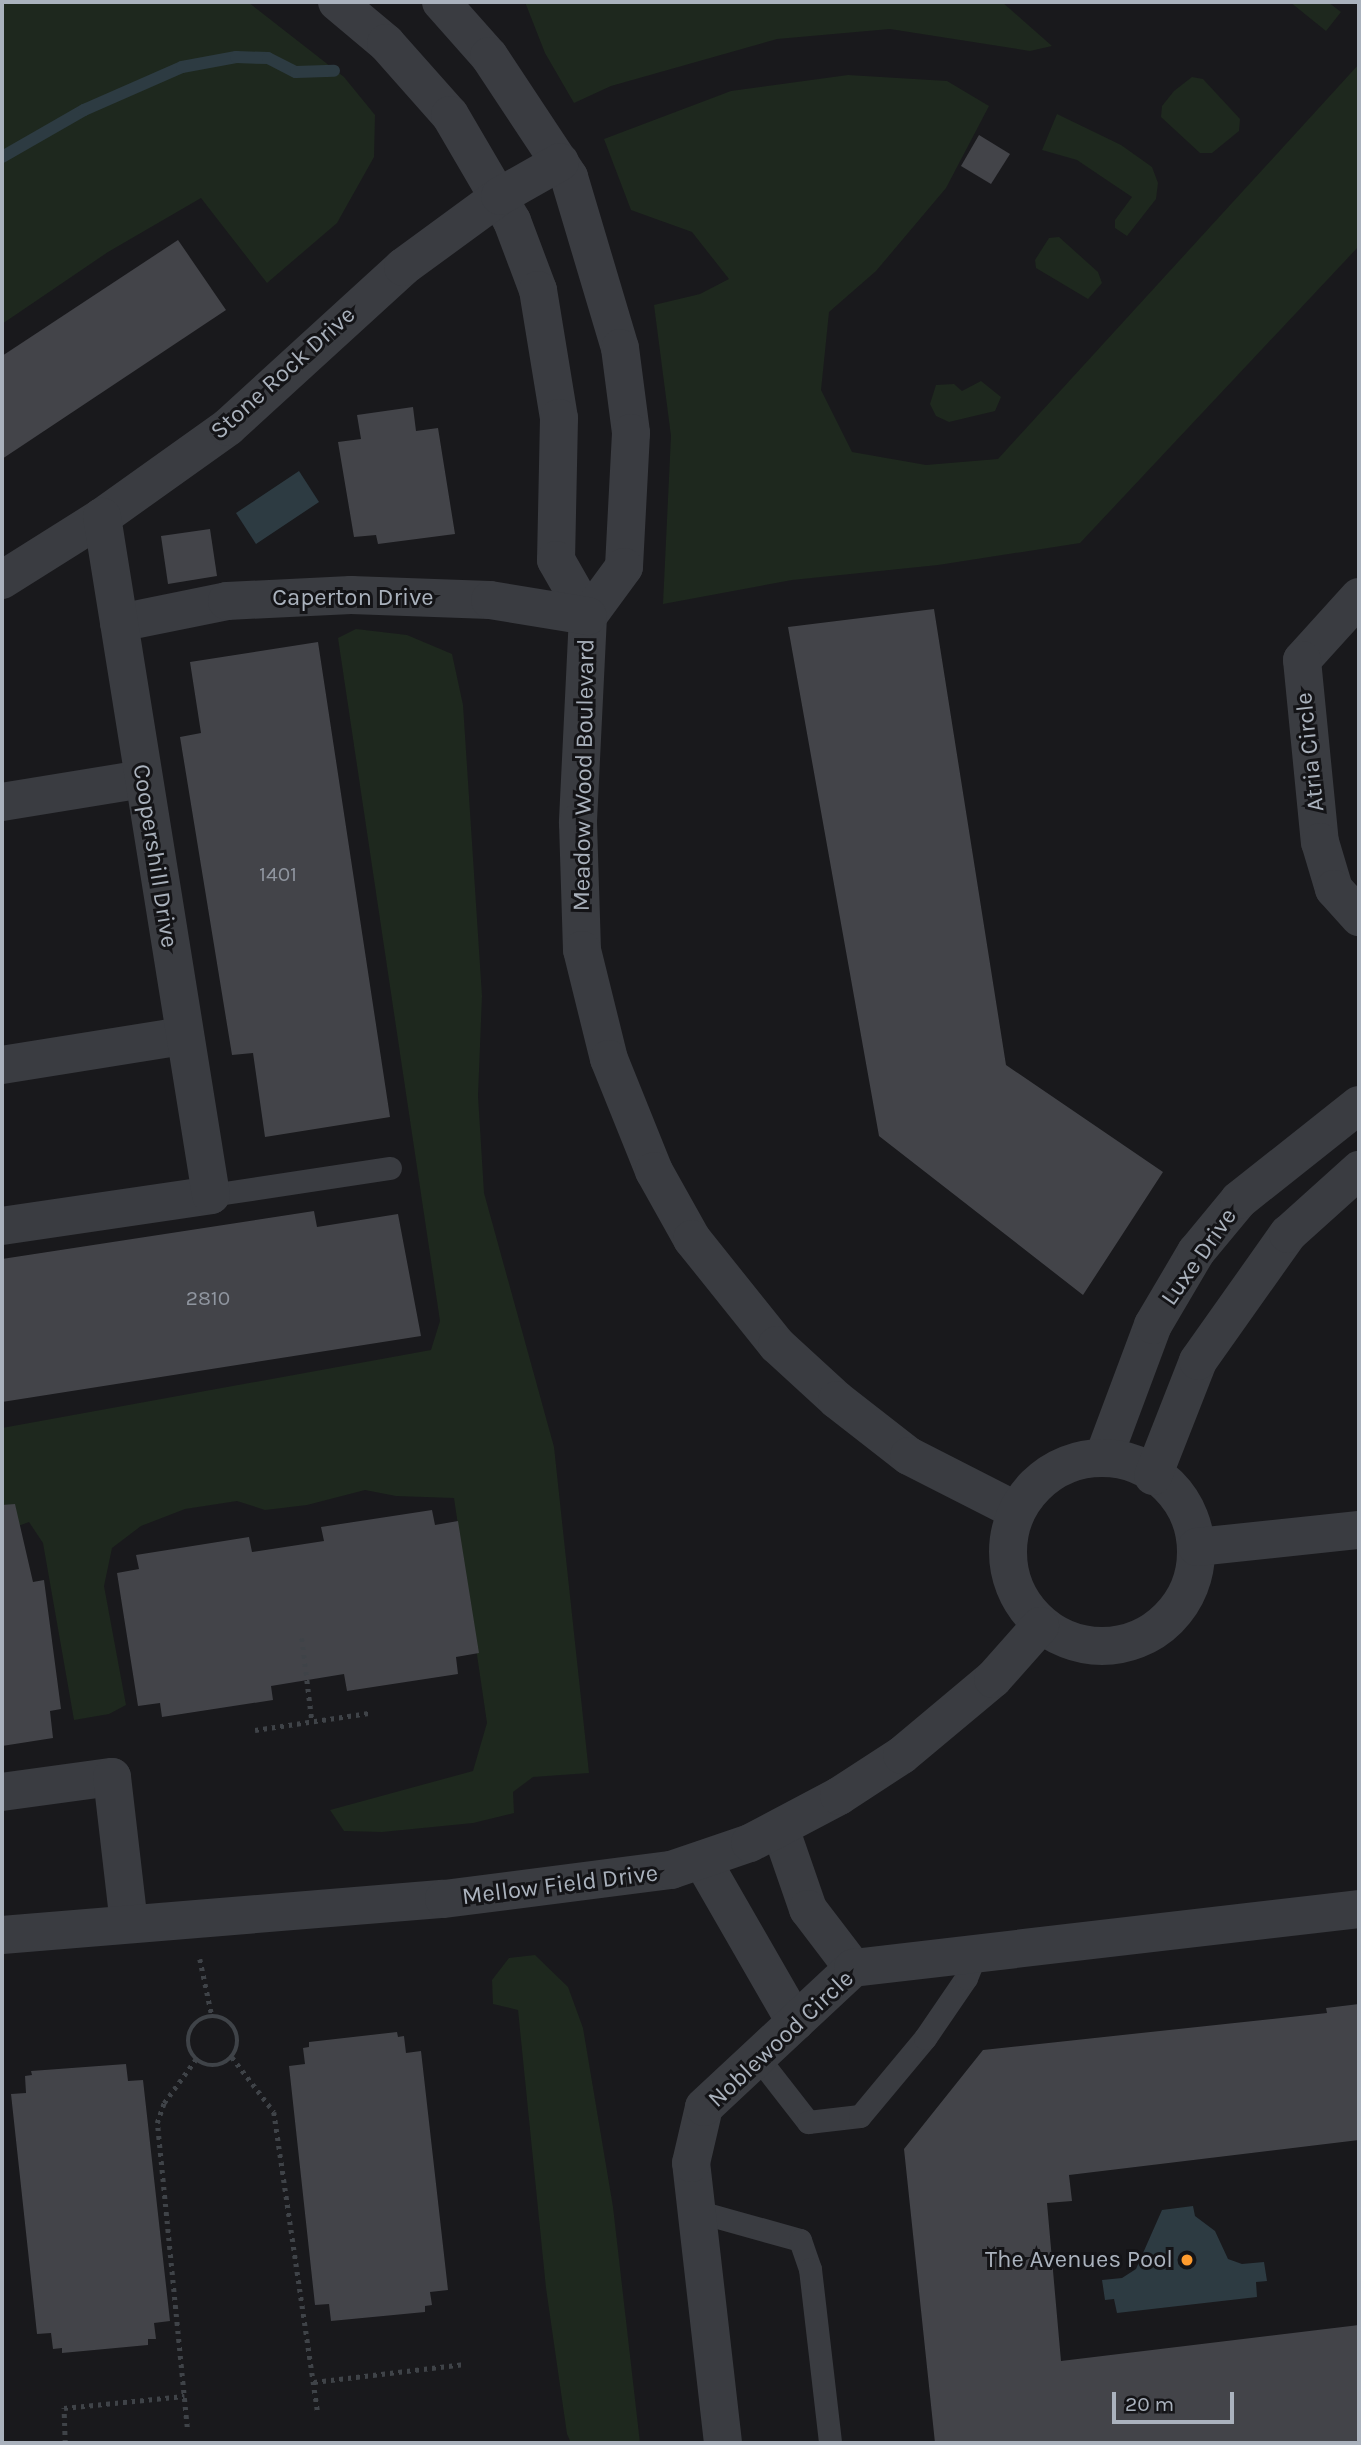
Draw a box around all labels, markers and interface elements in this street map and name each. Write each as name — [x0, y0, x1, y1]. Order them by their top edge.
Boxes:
street label: Stone Rock Drive — [205, 301, 361, 445]
street label: Caperton Drive — [272, 584, 434, 612]
street label: Meadow Wood Boulevard — [567, 638, 601, 912]
street label: Atria Circle — [1289, 691, 1331, 813]
street label: Coopershill Drive — [126, 762, 184, 950]
house number: 1401 — [259, 861, 297, 887]
street label: Luxe Drive — [1155, 1203, 1243, 1311]
house number: 2810 — [186, 1285, 230, 1311]
street label: Mellow Field Drive — [460, 1859, 660, 1911]
street label: Noblewood Circle — [702, 1964, 860, 2114]
place label: The Avenues Pool — [985, 2246, 1173, 2274]
marker: The Avenues Pool — [1179, 2252, 1195, 2268]
scale bar — [1116, 2378, 1238, 2422]
text: 20 m — [1125, 2392, 1174, 2416]

